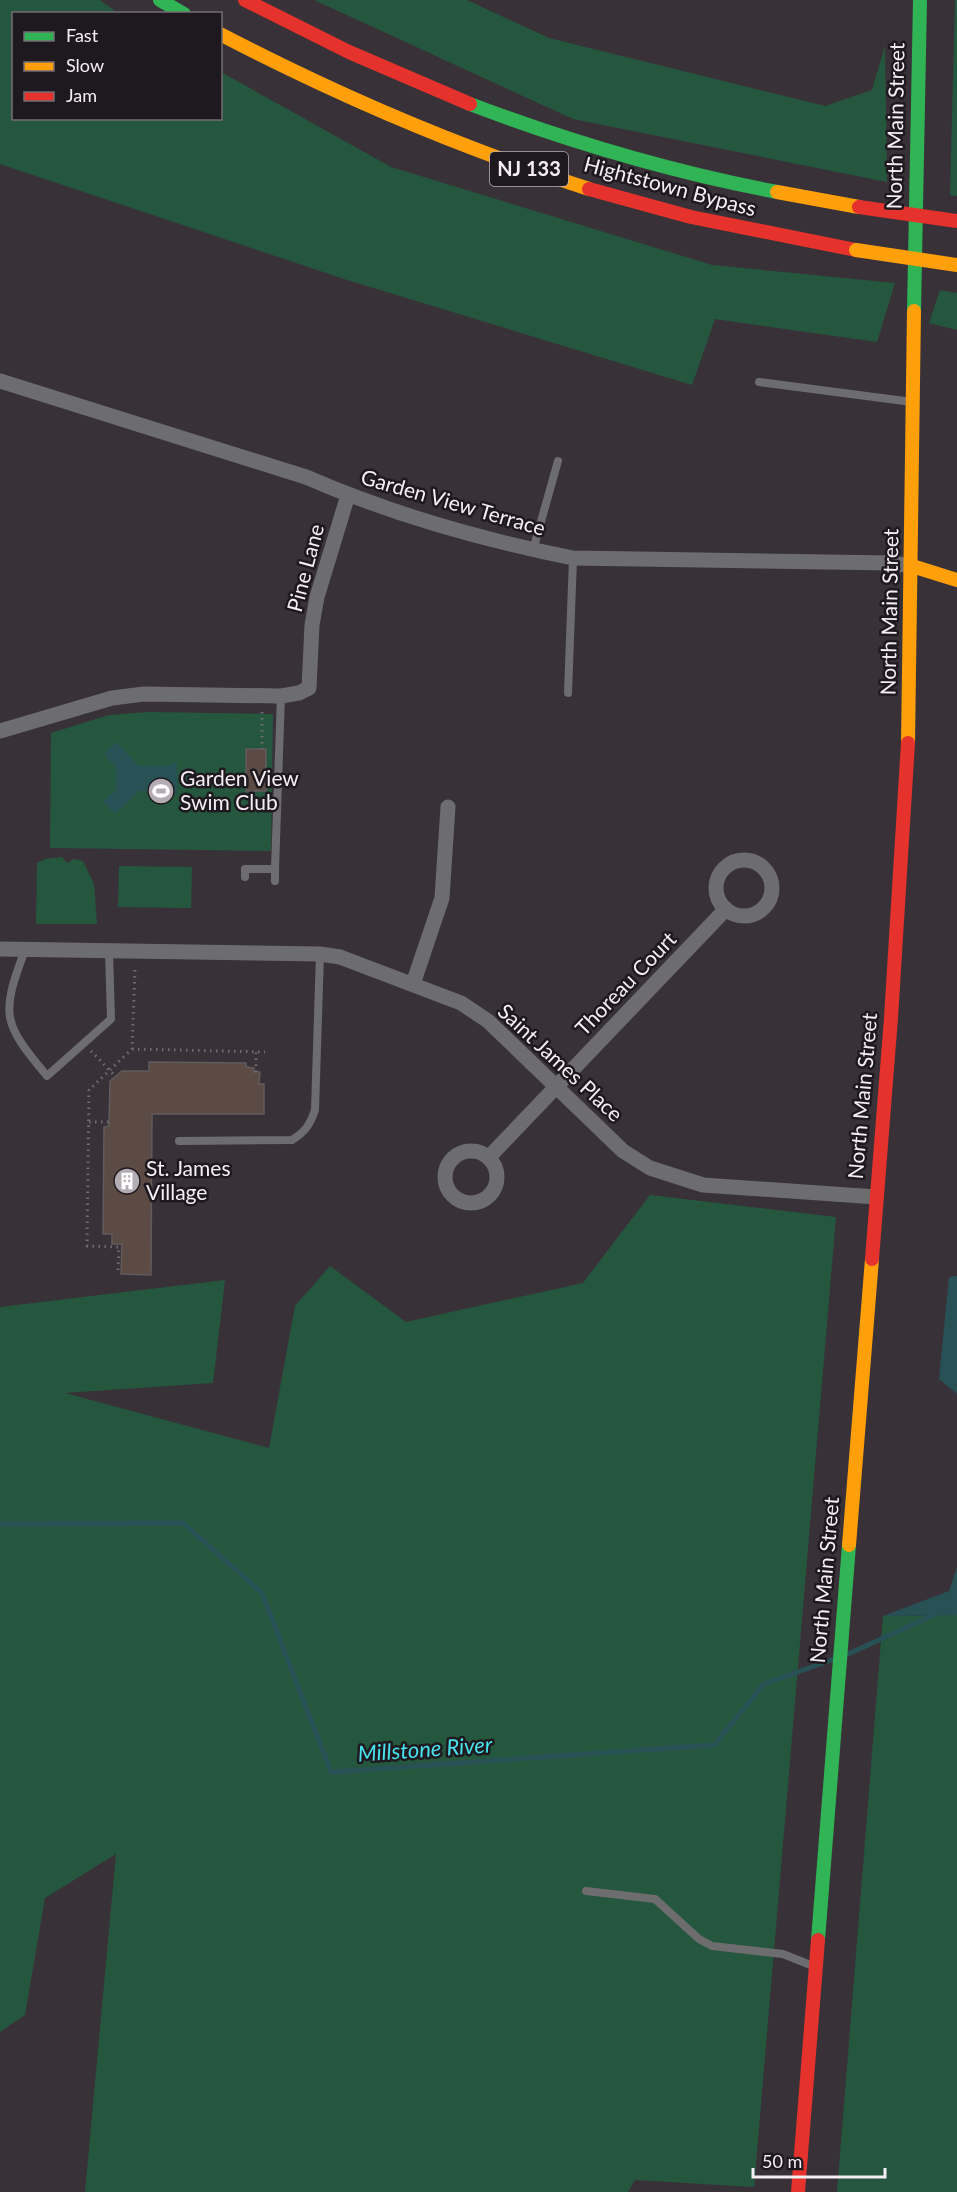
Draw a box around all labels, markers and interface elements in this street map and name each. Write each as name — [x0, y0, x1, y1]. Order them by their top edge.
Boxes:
legend — [12, 12, 222, 120]
text: Fast — [66, 24, 99, 46]
street label: North Main Street — [881, 42, 908, 210]
text: Slow — [66, 54, 104, 76]
text: Jam — [66, 84, 97, 106]
street label: Hightstown Bypass — [581, 151, 759, 221]
road number: NJ 133 — [490, 152, 568, 186]
street label: Garden View Terrace — [358, 463, 548, 540]
street label: Pine Lane — [281, 521, 328, 614]
street label: North Main Street — [875, 528, 902, 696]
place label: Garden View Swim Club — [180, 765, 299, 814]
sports icon: Garden View Swim Club — [146, 776, 176, 806]
street label: Thoreau Court — [569, 926, 681, 1040]
street label: Saint James Place — [494, 998, 628, 1126]
street label: North Main Street — [842, 1011, 881, 1180]
place label: St. James Village — [146, 1155, 231, 1204]
building icon: St. James Village — [112, 1166, 142, 1196]
street label: North Main Street — [804, 1495, 843, 1664]
water label: Millstone River — [357, 1730, 494, 1767]
scale bar — [753, 2141, 885, 2179]
text: 50 m — [762, 2150, 802, 2172]

